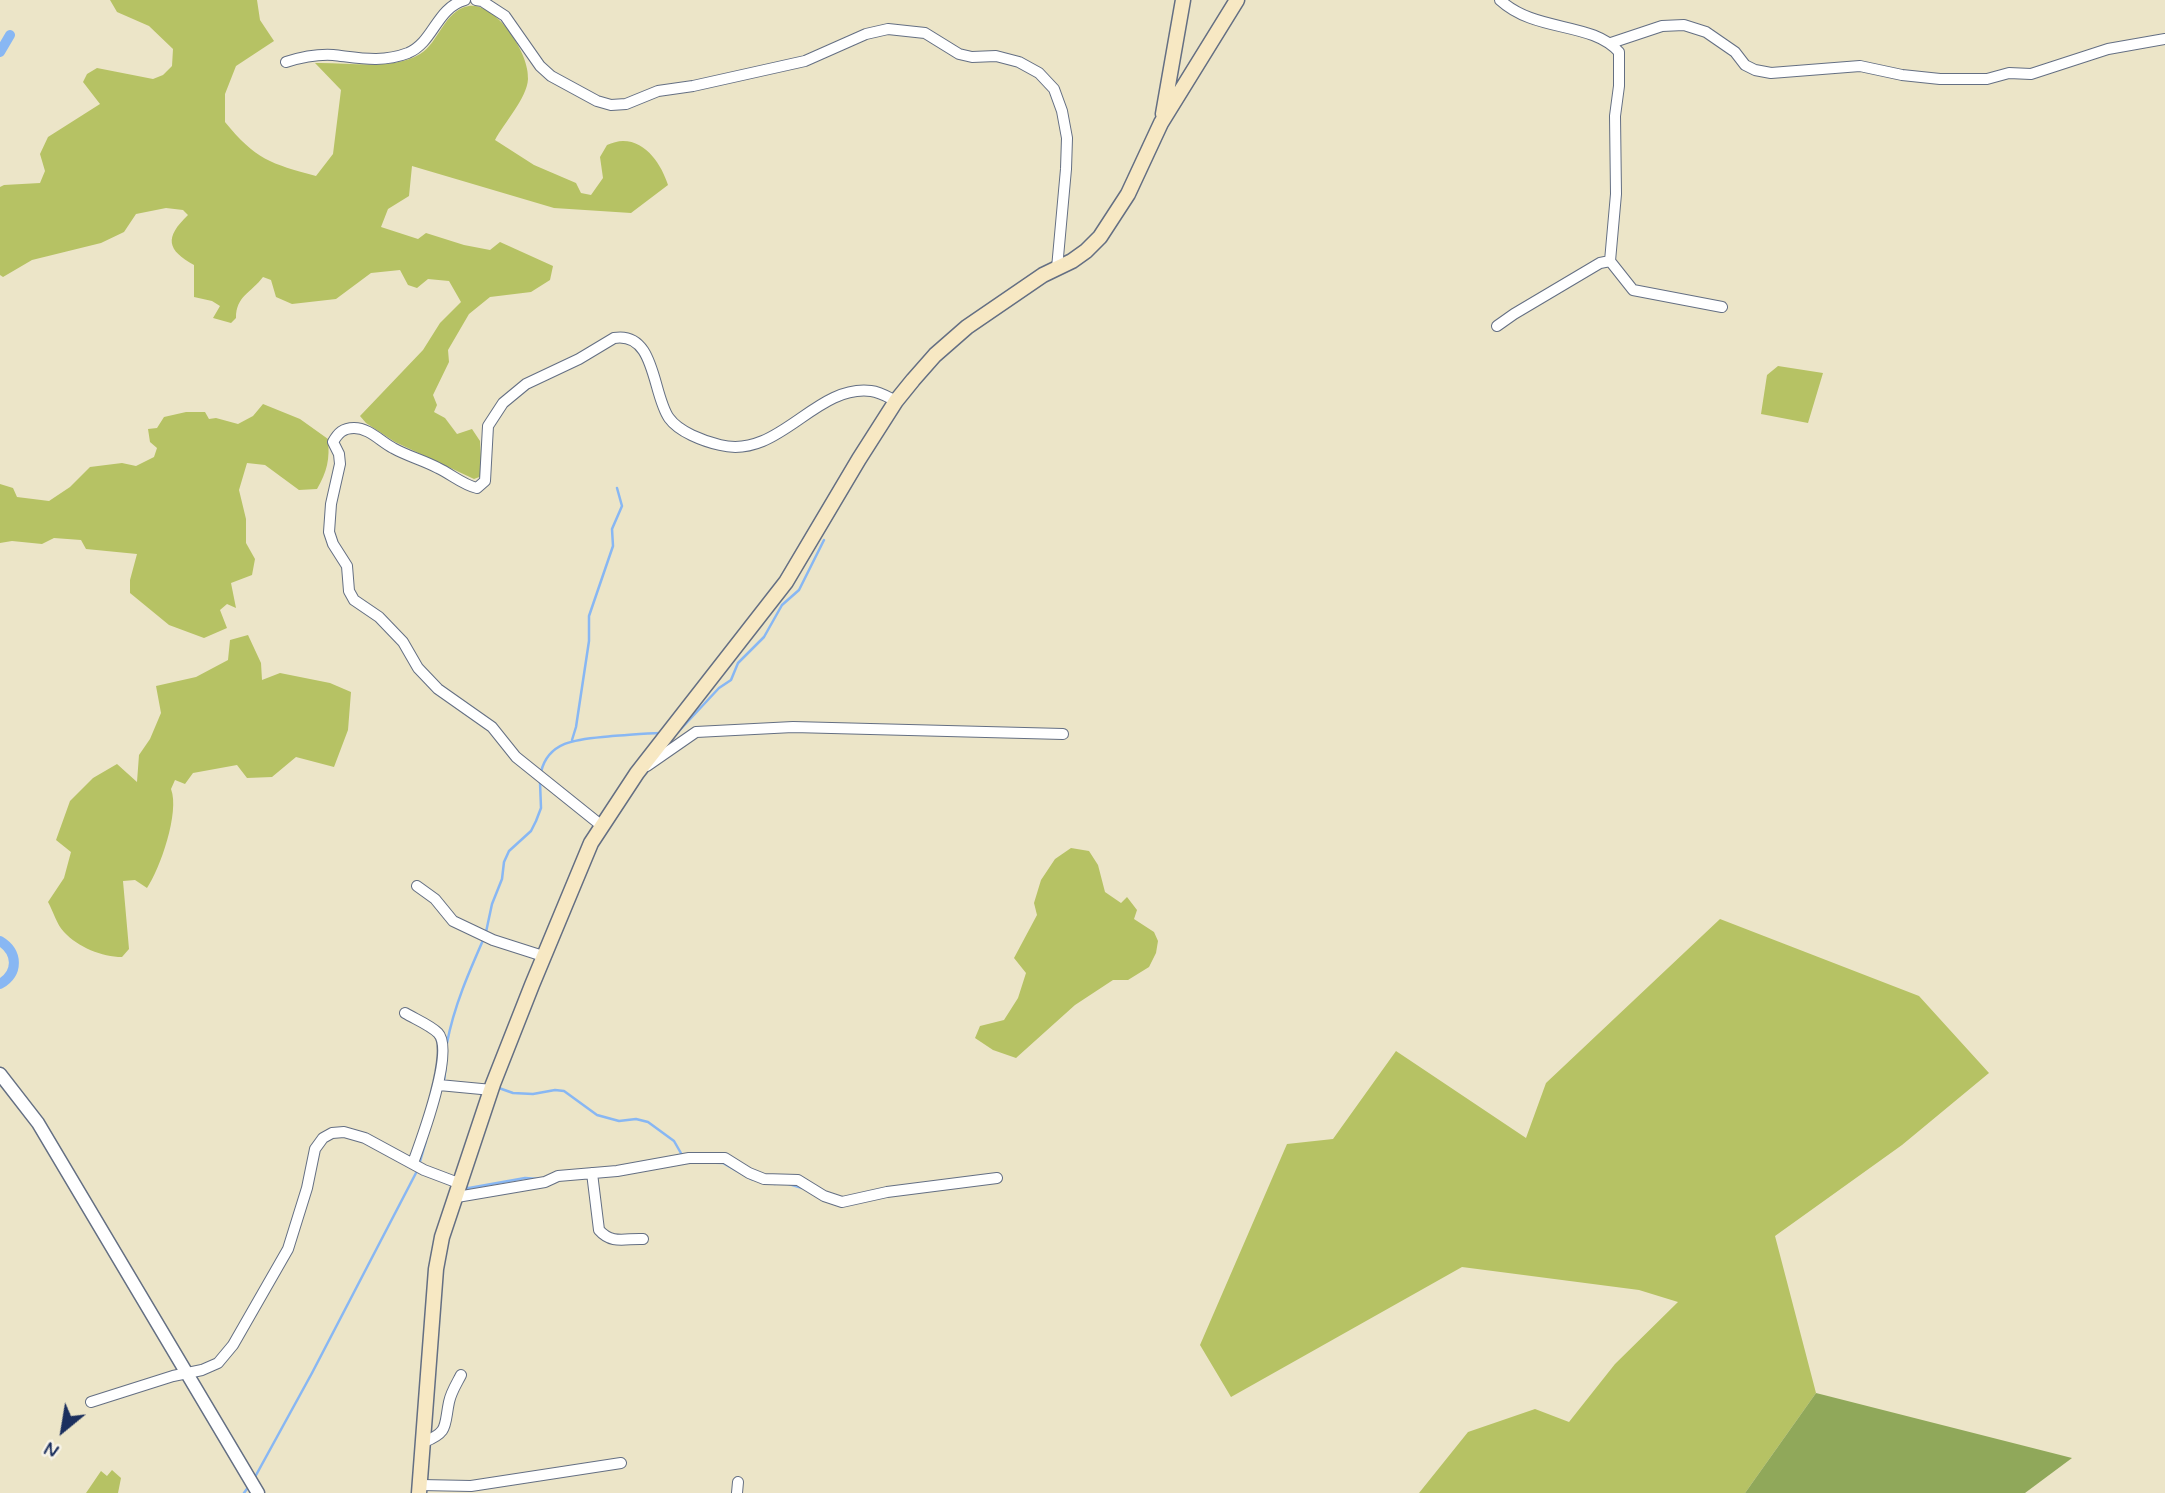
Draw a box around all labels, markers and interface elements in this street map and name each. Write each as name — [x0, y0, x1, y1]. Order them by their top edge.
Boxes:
north arrow — [28, 1395, 98, 1465]
text: N — [41, 1435, 64, 1463]

